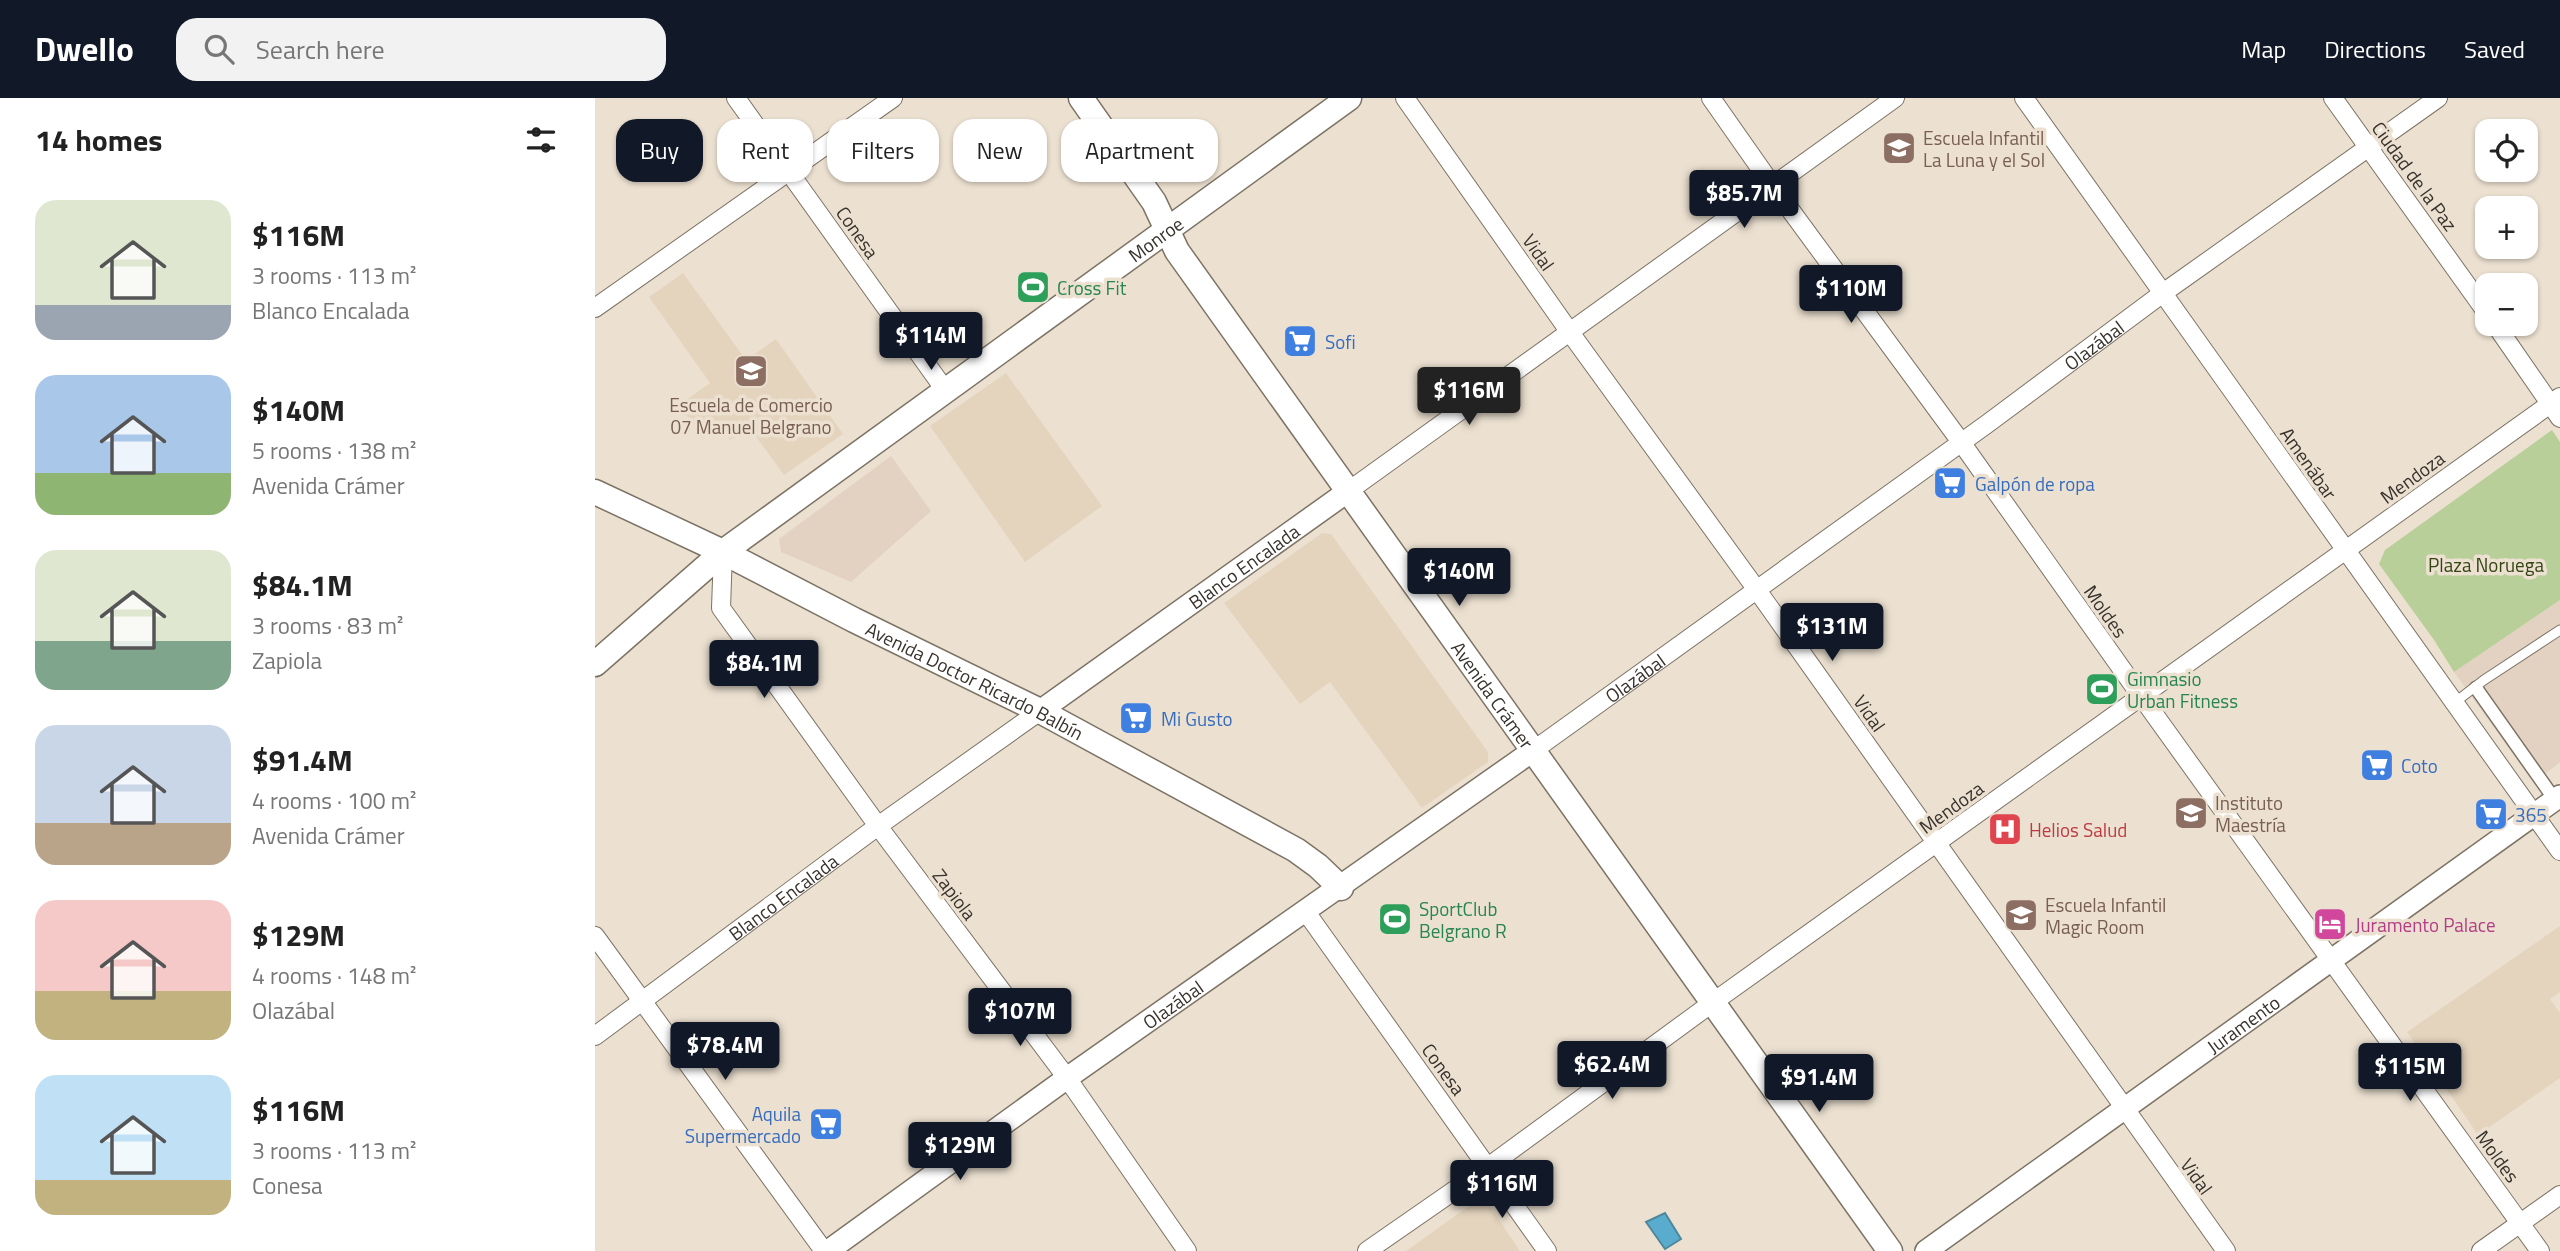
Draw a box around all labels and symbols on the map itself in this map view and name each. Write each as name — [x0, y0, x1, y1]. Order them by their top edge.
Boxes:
street label: Ciudad de la Paz — [2365, 115, 2465, 237]
place label: Escuela Infantil La Luna y el Sol — [1923, 123, 2045, 174]
school or university icon: Escuela Infantil La Luna y el Sol — [1880, 129, 1918, 167]
pin: $85.7M — [1687, 170, 1801, 230]
street label: Conesa — [829, 200, 887, 265]
street label: Monroe — [1122, 209, 1189, 269]
street label: Vidal — [1516, 228, 1562, 276]
pin: $110M — [1802, 266, 1900, 325]
sports icon: Cross Fit — [1014, 268, 1052, 306]
place label: Cross Fit — [1057, 273, 1127, 302]
pin: $114M — [882, 313, 980, 372]
street label: Olazábal — [2057, 313, 2130, 377]
supermarket icon: Sofi — [1281, 322, 1319, 360]
place label: Sofi — [1325, 327, 1356, 356]
school or university icon: Escuela de Comercio 07 Manuel Belgrano — [732, 352, 770, 390]
pin: $116M — [1420, 368, 1518, 427]
place label: Escuela de Comercio 07 Manuel Belgrano — [669, 390, 833, 441]
street label: Amenábar — [2273, 421, 2345, 505]
street label: Mendoza — [2374, 443, 2451, 510]
supermarket icon: Galpón de ropa — [1931, 464, 1969, 502]
place label: Galpón de ropa — [1975, 469, 2095, 498]
street label: Blanco Encalada — [1182, 516, 1305, 615]
pin: $140M — [1410, 548, 1508, 608]
park label: Plaza Noruega — [2428, 550, 2544, 579]
street label: Moldes — [2077, 579, 2135, 644]
pin: $131M — [1783, 603, 1881, 663]
street label: Avenida Doctor Ricardo Balbín — [861, 614, 1089, 747]
street label: Avenida Crámer — [1445, 635, 1542, 755]
pin: $84.1M — [707, 640, 821, 700]
street label: Olazábal — [1598, 646, 1671, 709]
place label: Gimnasio Urban Fitness — [2127, 664, 2238, 715]
sports icon: Gimnasio Urban Fitness — [2083, 670, 2121, 708]
street label: Vidal — [1847, 689, 1893, 737]
supermarket icon: Mi Gusto — [1117, 699, 1155, 737]
place label: Mi Gusto — [1161, 704, 1233, 733]
supermarket icon: Coto — [2358, 746, 2396, 784]
place label: Coto — [2401, 751, 2438, 780]
street label: Mendoza — [1913, 773, 1990, 840]
place label: Instituto Maestría — [2215, 788, 2286, 839]
school or university icon: Instituto Maestría — [2172, 794, 2210, 832]
supermarket icon: 365 — [2472, 795, 2510, 833]
place label: 365 — [2515, 800, 2547, 829]
hospital icon: Helios Salud — [1986, 810, 2024, 848]
place label: Helios Salud — [2029, 815, 2127, 844]
street label: Blanco Encalada — [722, 846, 844, 947]
street label: Zapiola — [926, 862, 984, 926]
place label: Escuela Infantil Magic Room — [2045, 890, 2166, 941]
place label: SportClub Belgrano R — [1419, 894, 1507, 945]
school or university icon: Escuela Infantil Magic Room — [2002, 896, 2040, 934]
sports icon: SportClub Belgrano R — [1376, 900, 1414, 938]
hotel icon: Juramento Palace — [2311, 905, 2349, 943]
place label: Juramento Palace — [2355, 910, 2496, 939]
street label: Olazábal — [1136, 972, 1209, 1035]
street label: Juramento — [2200, 987, 2285, 1060]
pin: $107M — [971, 988, 1069, 1048]
pin: $78.4M — [668, 1023, 782, 1082]
street label: Conesa — [1415, 1037, 1473, 1102]
pin: $62.4M — [1555, 1042, 1669, 1101]
pin: $115M — [2361, 1044, 2459, 1103]
pin: $91.4M — [1762, 1054, 1876, 1114]
place label: Aquila Supermercado — [685, 1099, 801, 1150]
supermarket icon: Aquila Supermercado — [807, 1105, 845, 1143]
pin: $129M — [911, 1122, 1009, 1182]
street label: Moldes — [2469, 1124, 2527, 1188]
street label: Vidal — [2174, 1152, 2220, 1200]
pin: $116M — [1453, 1160, 1551, 1220]

